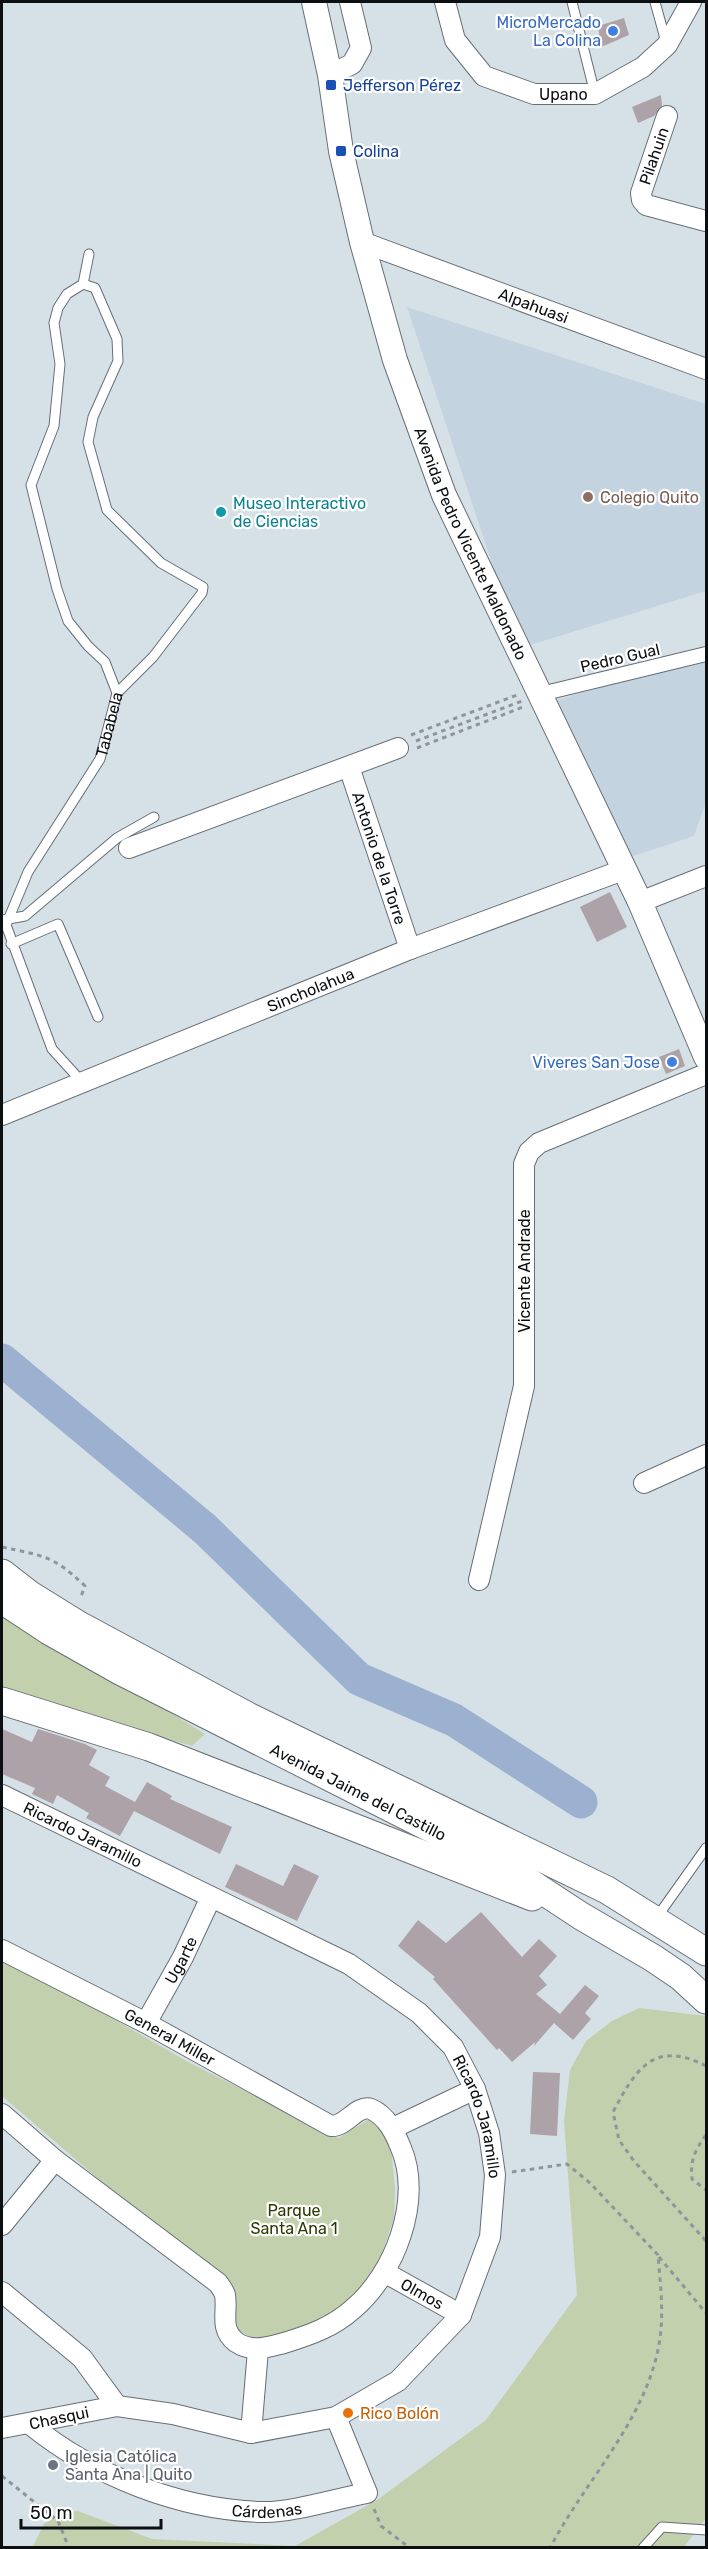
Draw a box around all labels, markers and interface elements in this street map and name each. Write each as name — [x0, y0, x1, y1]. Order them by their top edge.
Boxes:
place label: MicroMercado La Colina — [497, 13, 601, 50]
marker: MicroMercado La Colina — [606, 24, 620, 38]
place label: Jefferson Pérez — [343, 76, 461, 95]
marker: Jefferson Pérez — [324, 78, 338, 92]
street label: Upano — [539, 85, 588, 104]
street label: Pilahuin — [635, 125, 673, 187]
place label: Colina — [353, 142, 399, 161]
marker: Colina — [334, 144, 348, 158]
street label: Alpahuasi — [496, 284, 571, 327]
street label: Avenida Pedro Vicente Maldonado — [411, 424, 531, 663]
place label: Colegio Quito — [600, 488, 699, 507]
marker: Colegio Quito — [581, 490, 595, 504]
place label: Museo Interactivo de Ciencias — [233, 494, 366, 531]
marker: Museo Interactivo de Ciencias — [214, 505, 228, 519]
street label: Pedro Gual — [578, 640, 662, 676]
street label: Tababela — [91, 690, 126, 759]
street label: Antonio de la Torre — [348, 789, 411, 927]
street label: Sincholahua — [264, 963, 357, 1016]
place label: Viveres San Jose — [532, 1053, 660, 1072]
marker: Viveres San Jose — [665, 1055, 679, 1069]
street label: Vicente Andrade — [515, 1209, 534, 1333]
street label: Avenida Jaime del Castillo — [267, 1739, 449, 1844]
street label: Ricardo Jaramillo — [21, 1798, 145, 1871]
street label: Ugarte — [160, 1933, 201, 1987]
street label: General Miller — [121, 2004, 219, 2069]
street label: Ricardo Jaramillo — [449, 2051, 505, 2180]
park label: Parque Santa Ana 1 — [251, 2201, 337, 2238]
street label: Olmos — [398, 2274, 447, 2313]
street label: Chasqui — [27, 2402, 91, 2434]
place label: Rico Bolón — [360, 2404, 439, 2423]
marker: Rico Bolón — [341, 2406, 355, 2420]
place label: Iglesia Católica Santa Ana | Quito — [65, 2447, 193, 2484]
marker: Iglesia Católica Santa Ana | Quito — [46, 2458, 60, 2472]
scale bar — [21, 2492, 160, 2530]
street label: Cárdenas — [231, 2498, 303, 2522]
text: 50 m — [30, 2502, 73, 2524]

